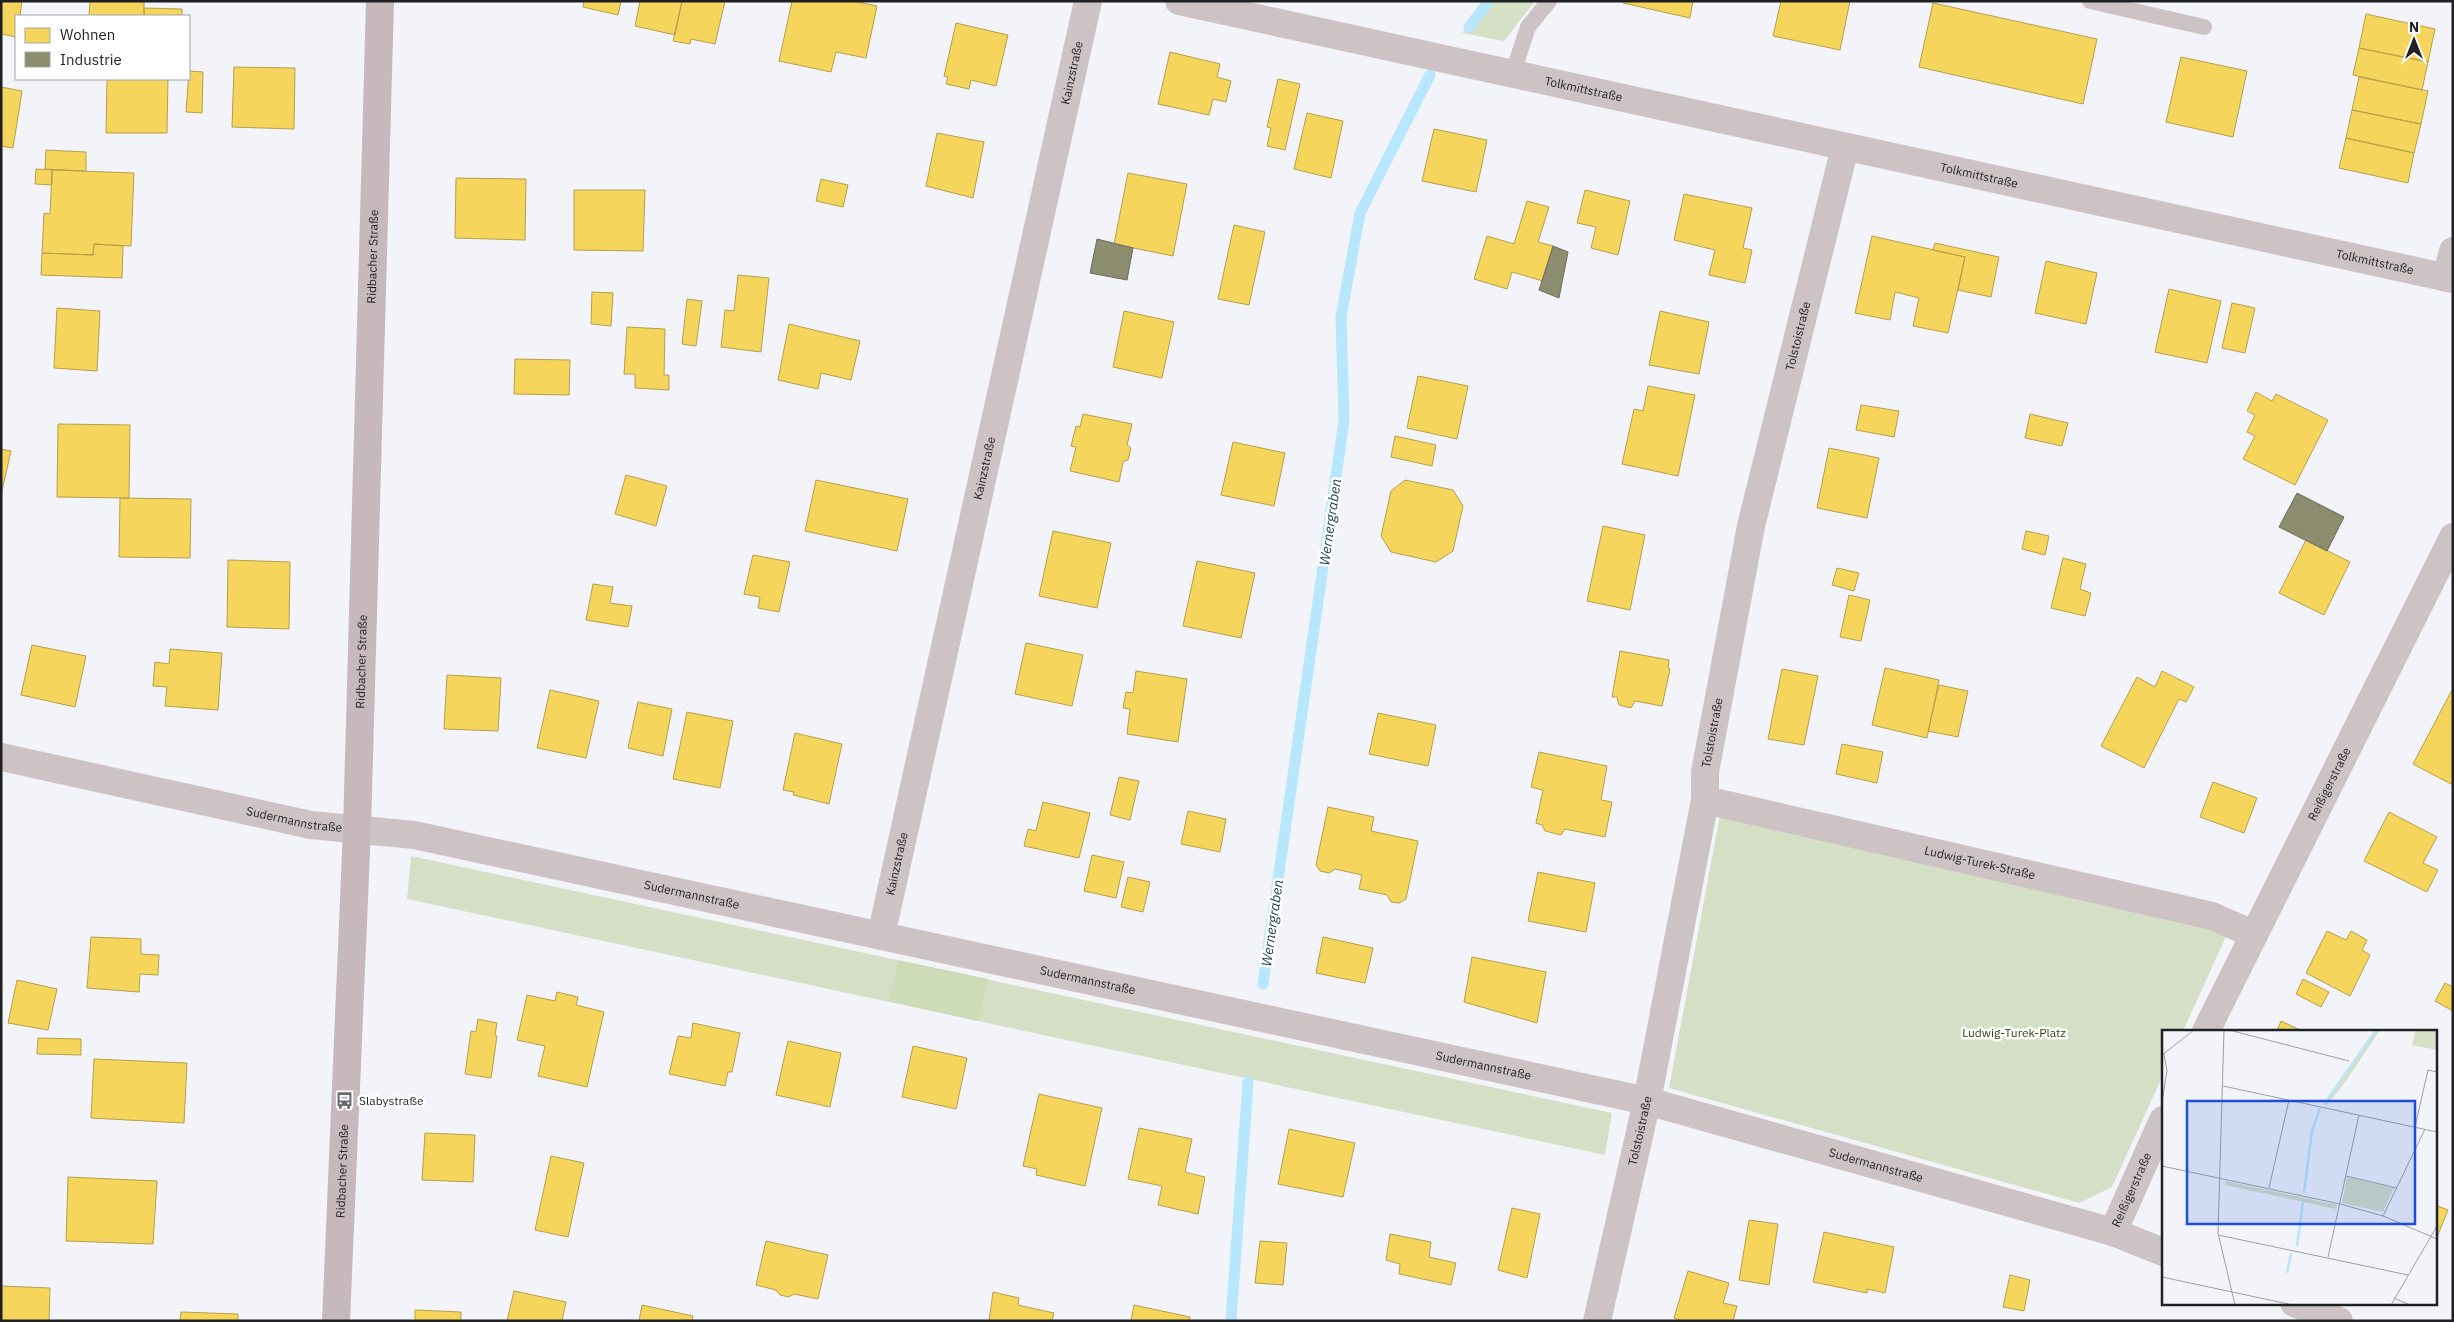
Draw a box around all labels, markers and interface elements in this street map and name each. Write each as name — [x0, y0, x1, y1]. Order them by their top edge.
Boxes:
legend — [15, 15, 190, 80]
north arrow — [2389, 15, 2439, 65]
text: N — [2409, 18, 2419, 36]
text: Wohnen — [60, 25, 115, 44]
street label: Kainzstraße — [1057, 39, 1086, 106]
text: Industrie — [60, 50, 122, 69]
street label: Tolkmittstraße — [1543, 73, 1624, 105]
street label: Tolkmittstraße — [1939, 159, 2020, 191]
street label: Ridbacher Straße — [364, 209, 381, 304]
street label: Tolkmittstraße — [2335, 246, 2416, 277]
street label: Tolstoistraße — [1782, 299, 1814, 372]
street label: Kainzstraße — [970, 435, 998, 501]
water label: Wernergraben — [1315, 477, 1345, 566]
street label: Ridbacher Straße — [352, 614, 370, 709]
street label: Tolstoistraße — [1698, 696, 1726, 769]
street label: Reißigerstraße — [2304, 744, 2354, 823]
street label: Sudermannstraße — [245, 803, 343, 835]
street label: Kainzstraße — [882, 830, 911, 897]
street label: Ludwig-Turek-Straße — [1923, 842, 2037, 882]
street label: Sudermannstraße — [643, 877, 741, 912]
water label: Wernergraben — [1257, 878, 1287, 967]
street label: Sudermannstraße — [1039, 962, 1137, 998]
park label: Ludwig-Turek-Platz — [1962, 1025, 2066, 1040]
inset map — [2162, 1030, 2436, 1304]
street label: Sudermannstraße — [1434, 1048, 1533, 1083]
bus stop icon: Slabystraße — [335, 1091, 355, 1111]
place label: Slabystraße — [359, 1093, 424, 1108]
street label: Tolstoistraße — [1625, 1094, 1655, 1167]
street label: Ridbacher Straße — [332, 1123, 351, 1218]
street label: Sudermannstraße — [1827, 1144, 1925, 1185]
street label: Reißigerstraße — [2108, 1150, 2155, 1229]

